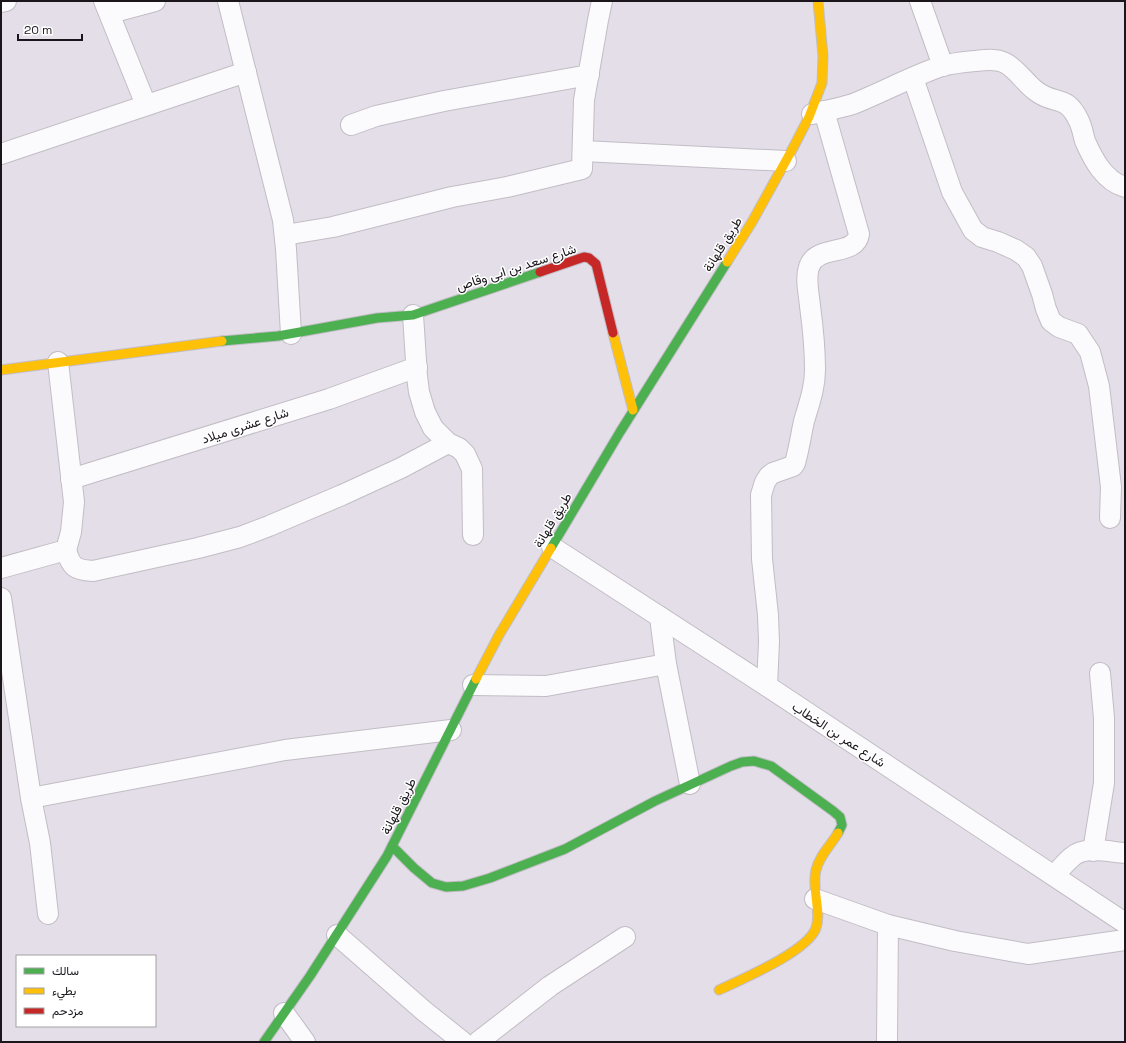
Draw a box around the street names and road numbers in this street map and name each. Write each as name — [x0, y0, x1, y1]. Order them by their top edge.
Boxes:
street label: طريق قلهانة — [699, 214, 746, 275]
street label: شارع سعد بن ابى وقاص — [454, 240, 579, 296]
street label: شارع عشرى ميلاد — [199, 403, 291, 448]
street label: طريق قلهانة — [529, 490, 576, 551]
street label: شارع عمر بن الخطاب — [788, 698, 889, 772]
street label: طريق قلهانة — [377, 775, 420, 837]

